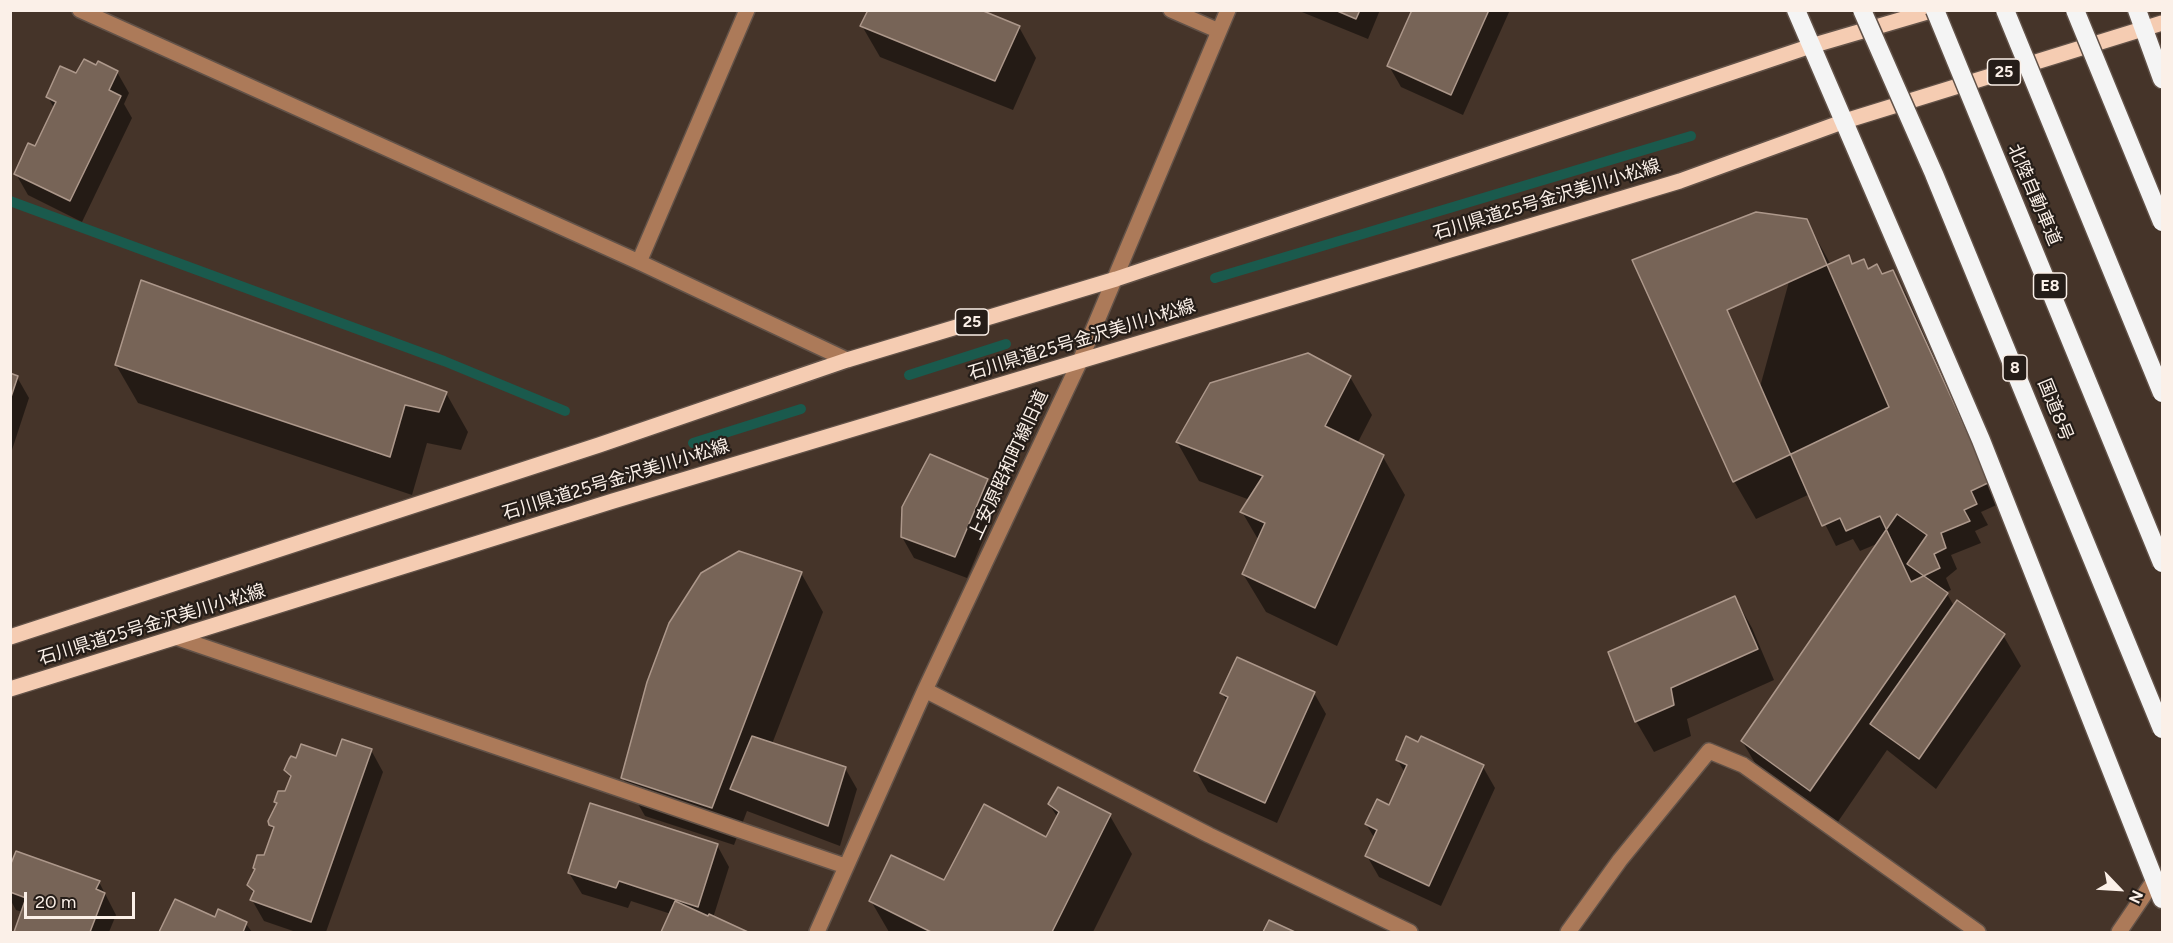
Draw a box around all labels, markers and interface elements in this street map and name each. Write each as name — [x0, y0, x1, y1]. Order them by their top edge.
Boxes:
road number: 25 — [1988, 59, 2020, 85]
street label: 北陸自動車道 — [2003, 141, 2065, 249]
street label: 石川県道25号金沢美川小松線 — [1431, 155, 1663, 245]
road number: E8 — [2034, 273, 2066, 299]
street label: 石川県道25号金沢美川小松線 — [966, 295, 1198, 385]
road number: 25 — [956, 309, 988, 335]
road number: 8 — [2003, 355, 2027, 381]
street label: 国道8号 — [2033, 376, 2077, 444]
street label: 上安原昭和町線旧道 — [965, 387, 1053, 543]
street label: 石川県道25号金沢美川小松線 — [500, 435, 732, 525]
street label: 石川県道25号金沢美川小松線 — [36, 580, 268, 670]
north arrow — [2089, 859, 2149, 919]
scale bar — [27, 880, 138, 918]
text: N — [2125, 887, 2147, 906]
text: 20 m — [35, 891, 76, 913]

